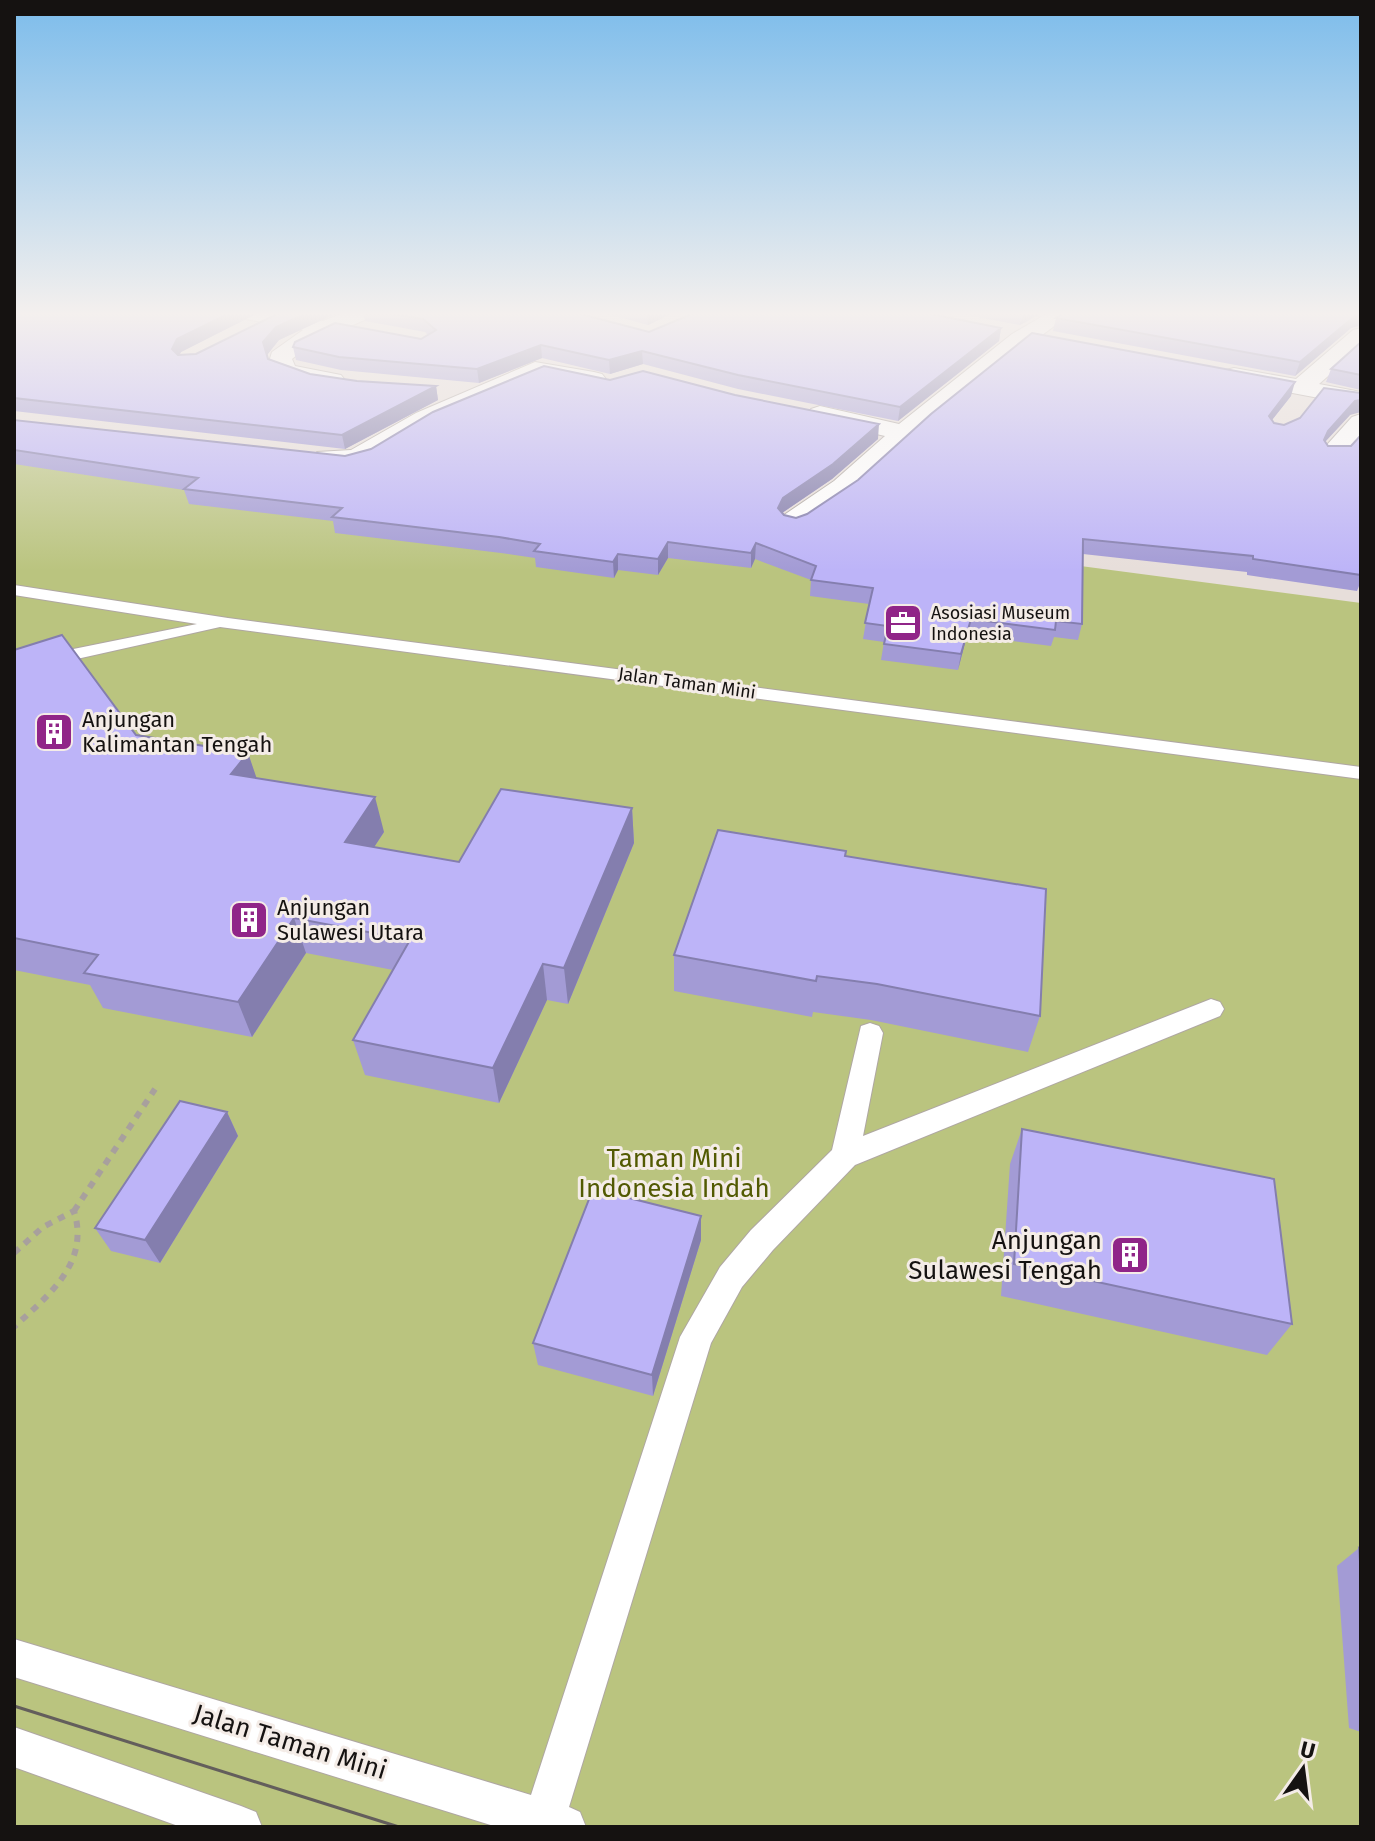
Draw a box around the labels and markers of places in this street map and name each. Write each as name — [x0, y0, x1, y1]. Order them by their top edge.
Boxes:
office icon: Asosiasi Museum Indonesia — [882, 602, 924, 644]
place label: Asosiasi Museum Indonesia — [931, 602, 1070, 645]
place label: Anjungan Kalimantan Tengah — [82, 706, 272, 758]
building icon: Anjungan Kalimantan Tengah — [33, 711, 75, 753]
place label: Anjungan Sulawesi Utara — [277, 894, 424, 946]
building icon: Anjungan Sulawesi Utara — [228, 899, 270, 941]
place label: Anjungan Sulawesi Tengah — [908, 1225, 1102, 1286]
building icon: Anjungan Sulawesi Tengah — [1109, 1234, 1151, 1276]

